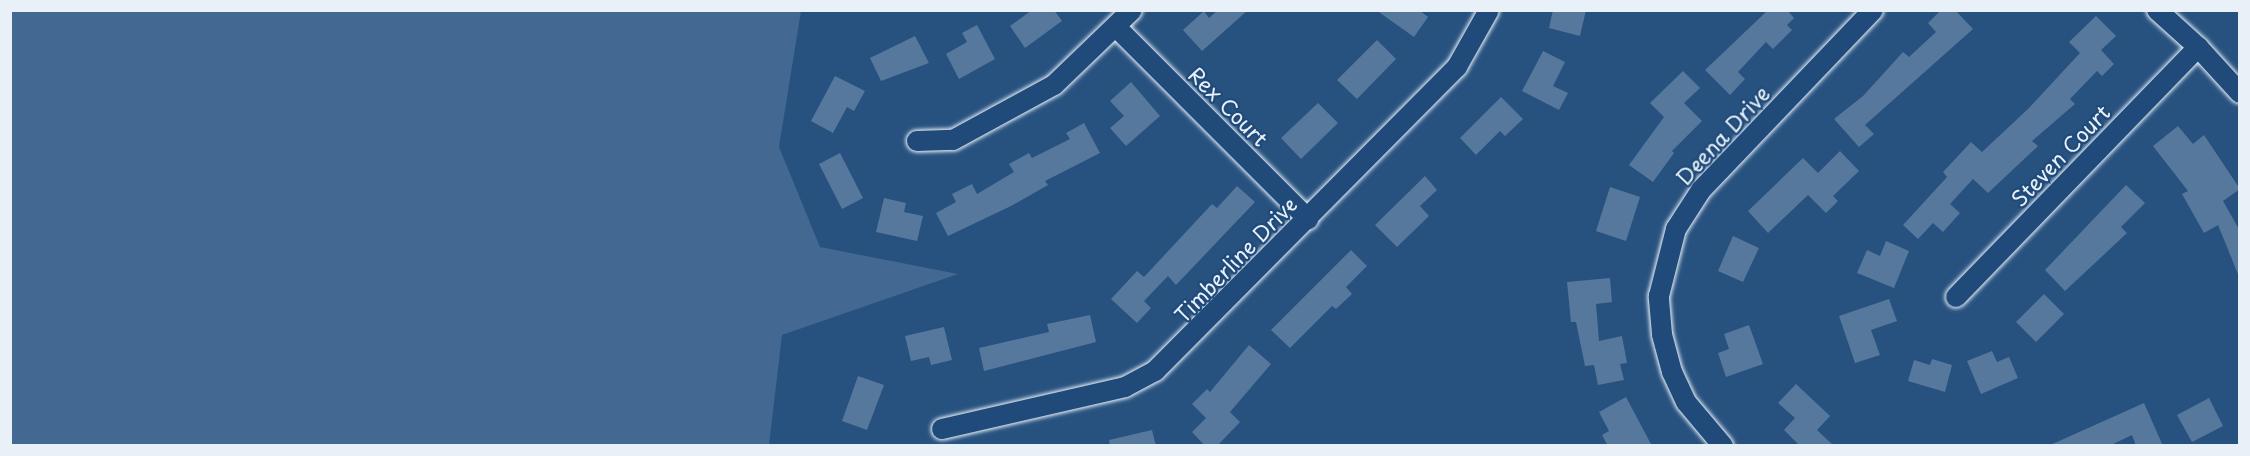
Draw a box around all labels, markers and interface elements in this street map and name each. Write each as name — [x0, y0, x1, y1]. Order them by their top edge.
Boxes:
street label: Rex Court — [1184, 61, 1274, 151]
street label: Deena Drive — [1670, 81, 1774, 189]
street label: Steven Court — [2005, 99, 2115, 211]
street label: Timberline Drive — [1168, 190, 1302, 328]

